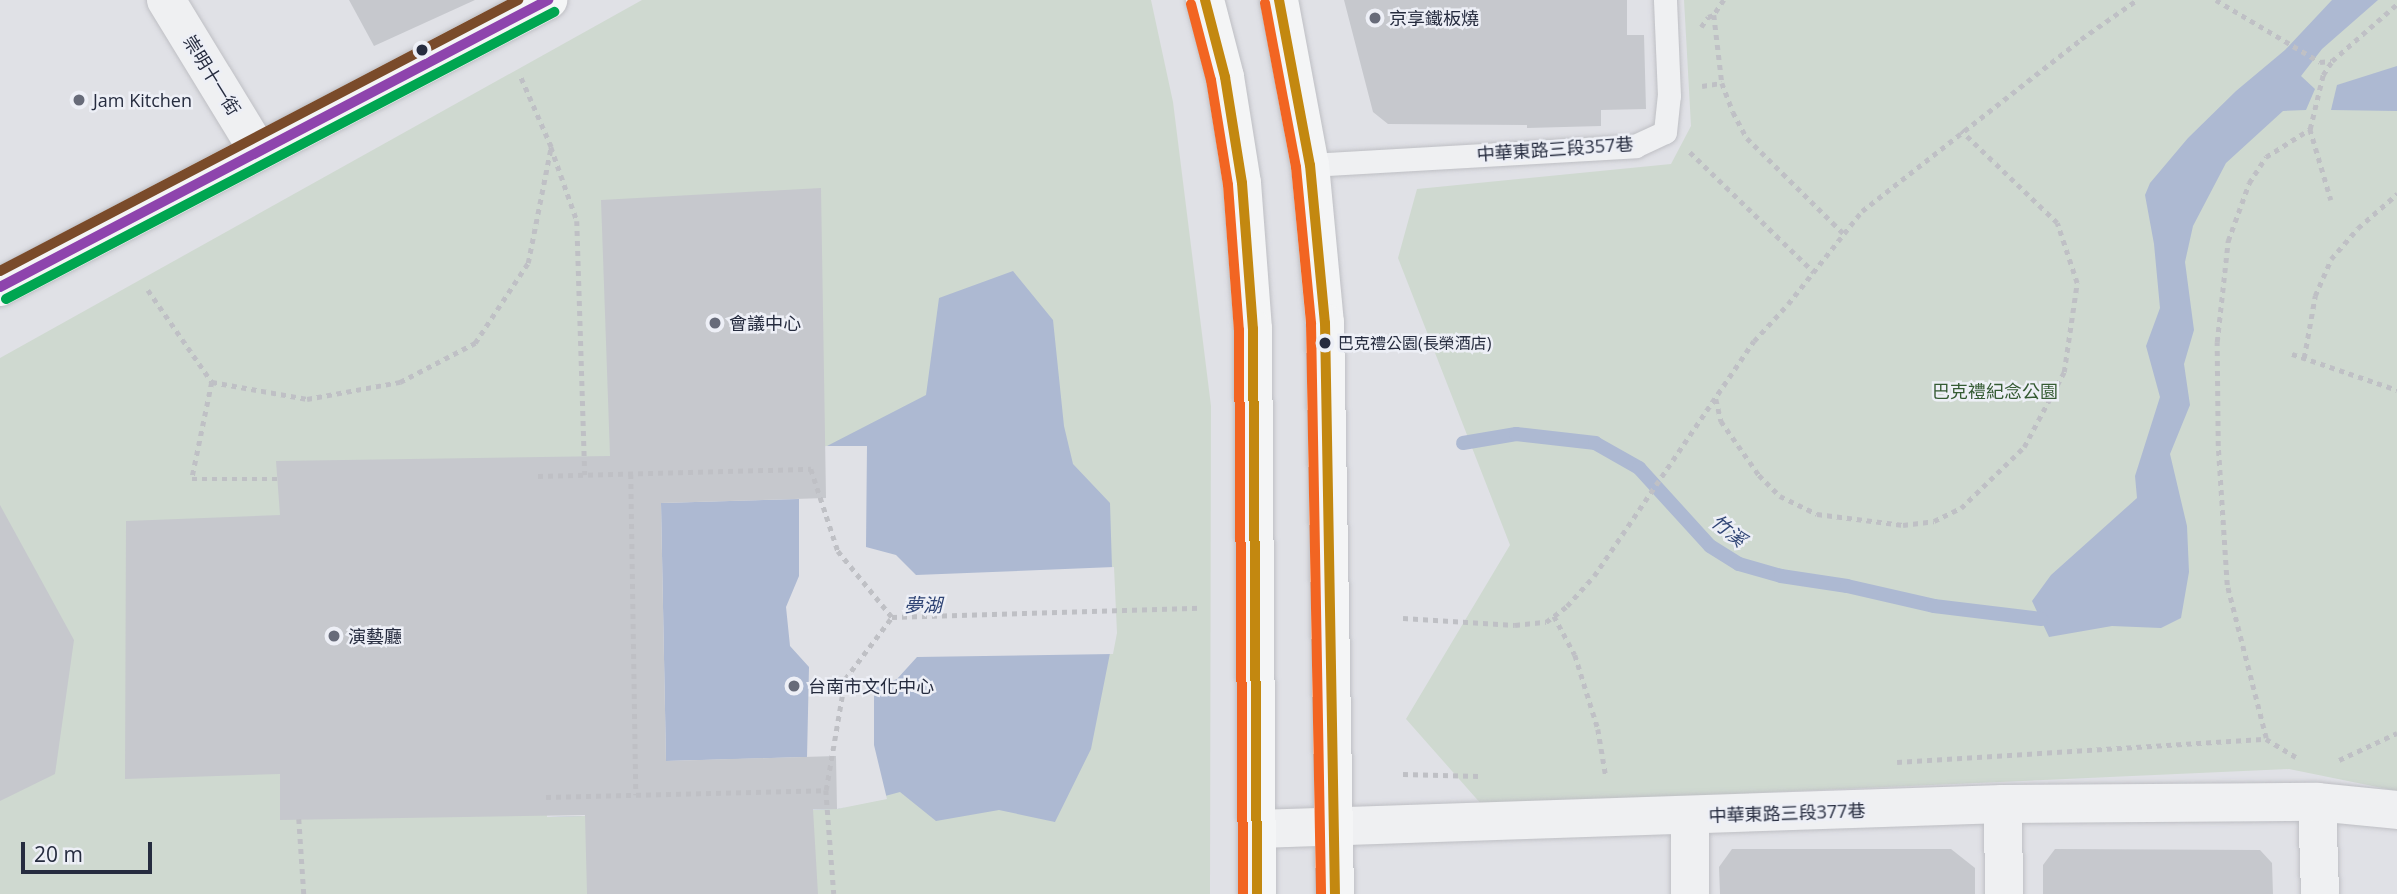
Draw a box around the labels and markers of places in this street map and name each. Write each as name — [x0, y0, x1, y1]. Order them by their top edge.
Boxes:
place label: 京享鐵板燒 — [1389, 7, 1479, 29]
marker: 京享鐵板燒 — [1367, 10, 1383, 26]
unlabelled marker — [415, 43, 429, 57]
place label: Jam Kitchen — [93, 89, 192, 111]
marker: Jam Kitchen — [71, 92, 87, 108]
place label: 會議中心 — [729, 312, 801, 334]
marker: 會議中心 — [707, 315, 723, 331]
place label: 巴克禮公園(長榮酒店) — [1338, 333, 1491, 353]
marker: 巴克禮公園(長榮酒店) — [1318, 336, 1332, 350]
place label: 演藝廳 — [348, 625, 402, 647]
marker: 演藝廳 — [326, 628, 342, 644]
place label: 台南市文化中心 — [808, 675, 934, 697]
marker: 台南市文化中心 — [786, 678, 802, 694]

